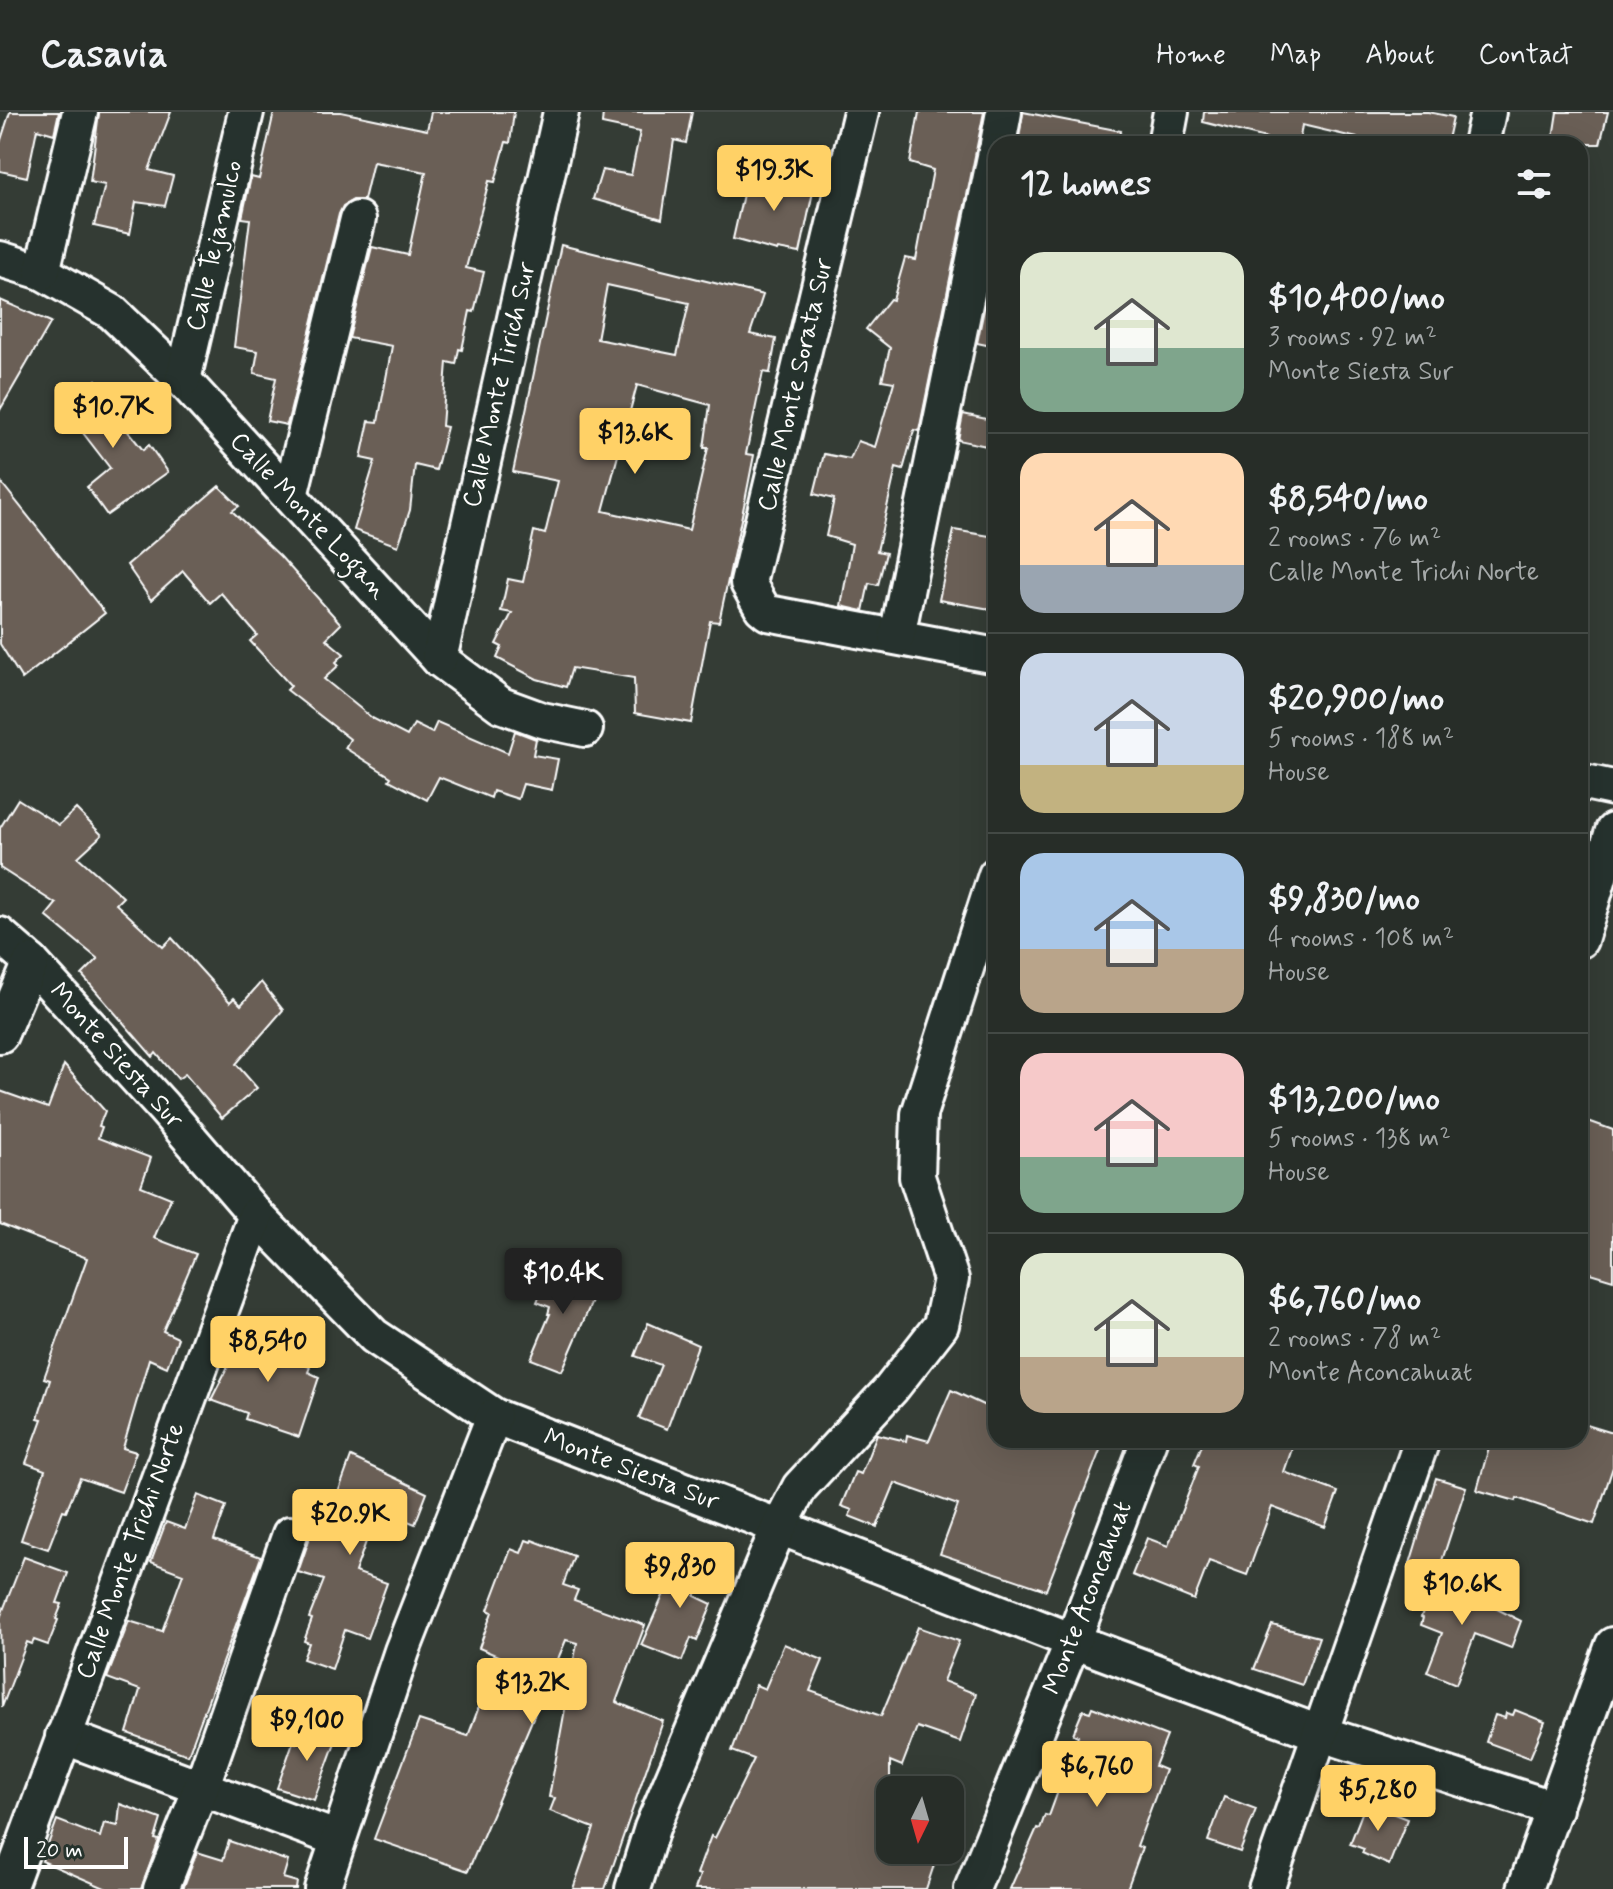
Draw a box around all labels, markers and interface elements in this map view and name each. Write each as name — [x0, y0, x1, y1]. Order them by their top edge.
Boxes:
text: Casavia — [40, 31, 168, 80]
text: Home — [1156, 37, 1226, 74]
text: Map — [1270, 37, 1321, 74]
text: About — [1365, 37, 1434, 74]
text: Contact — [1478, 37, 1573, 74]
pin: $19.3K — [709, 145, 839, 213]
text: $19.3K — [735, 154, 813, 188]
street label: Calle Tejamulco — [179, 157, 251, 335]
text: 12 homes — [1020, 162, 1151, 207]
icon: filters — [1512, 162, 1556, 206]
street label: Calle Monte Sorata Sur — [750, 255, 842, 515]
street label: Calle Monte Tirich Sur — [455, 259, 545, 511]
text: $10,400/mo — [1268, 276, 1445, 321]
icon: home — [1084, 284, 1180, 380]
text: 3 rooms · 92 m² — [1268, 321, 1437, 355]
text: Monte Siesta Sur — [1268, 355, 1453, 389]
pin: $10.7K — [48, 382, 178, 450]
text: $10.7K — [72, 391, 154, 425]
pin: $13.6K — [570, 408, 700, 476]
text: $13.6K — [598, 417, 672, 451]
street label: Calle Monte Logan — [219, 425, 394, 609]
text: $8,540/mo — [1268, 477, 1428, 522]
icon: home — [1084, 485, 1180, 581]
text: 2 rooms · 76 m² — [1268, 522, 1441, 556]
text: Calle Monte Trichi Norte — [1268, 556, 1539, 590]
text: $20,900/mo — [1268, 677, 1444, 722]
icon: home — [1084, 685, 1180, 781]
text: 5 rooms · 188 m² — [1268, 722, 1454, 756]
text: House — [1268, 756, 1329, 790]
text: $9,830/mo — [1268, 877, 1420, 922]
icon: home — [1084, 885, 1180, 981]
text: 4 rooms · 108 m² — [1268, 922, 1454, 956]
text: House — [1268, 956, 1329, 990]
street label: Monte Siesta Sur — [41, 976, 191, 1136]
text: $13,200/mo — [1268, 1077, 1440, 1122]
icon: home — [1084, 1085, 1180, 1181]
text: 5 rooms · 138 m² — [1268, 1122, 1451, 1156]
text: House — [1268, 1156, 1329, 1190]
pin: $10.4K — [498, 1248, 628, 1316]
text: $10.4K — [523, 1257, 603, 1291]
text: $6,760/mo — [1268, 1277, 1421, 1322]
icon: home — [1084, 1285, 1180, 1381]
pin: $8,540 — [203, 1316, 333, 1384]
text: 2 rooms · 78 m² — [1268, 1322, 1441, 1356]
text: $8,540 — [228, 1325, 308, 1359]
text: Monte Aconcahuat — [1268, 1356, 1473, 1390]
street label: Calle Monte Trichi Norte — [69, 1418, 193, 1684]
street label: Monte Siesta Sur — [538, 1421, 724, 1519]
pin: $20.9K — [285, 1489, 415, 1557]
street label: Monte Aconcahuat — [1035, 1496, 1141, 1700]
text: $20.9K — [310, 1498, 390, 1532]
pin: $9,830 — [615, 1542, 745, 1610]
text: $9,830 — [643, 1551, 717, 1585]
pin: $10.6K — [1397, 1559, 1527, 1627]
text: $10.6K — [1423, 1568, 1501, 1602]
pin: $13.2K — [467, 1658, 597, 1726]
text: $13.2K — [495, 1667, 569, 1701]
pin: $9,100 — [242, 1695, 372, 1763]
text: $9,100 — [269, 1704, 345, 1738]
pin: $6,760 — [1032, 1741, 1162, 1809]
text: $6,760 — [1060, 1750, 1134, 1784]
pin: $5,280 — [1313, 1765, 1443, 1833]
text: $5,280 — [1339, 1774, 1417, 1808]
north arrow — [876, 1776, 964, 1864]
map controls — [876, 1776, 964, 1864]
scale bar — [24, 1833, 128, 1869]
text: 20 m — [36, 1837, 83, 1865]

